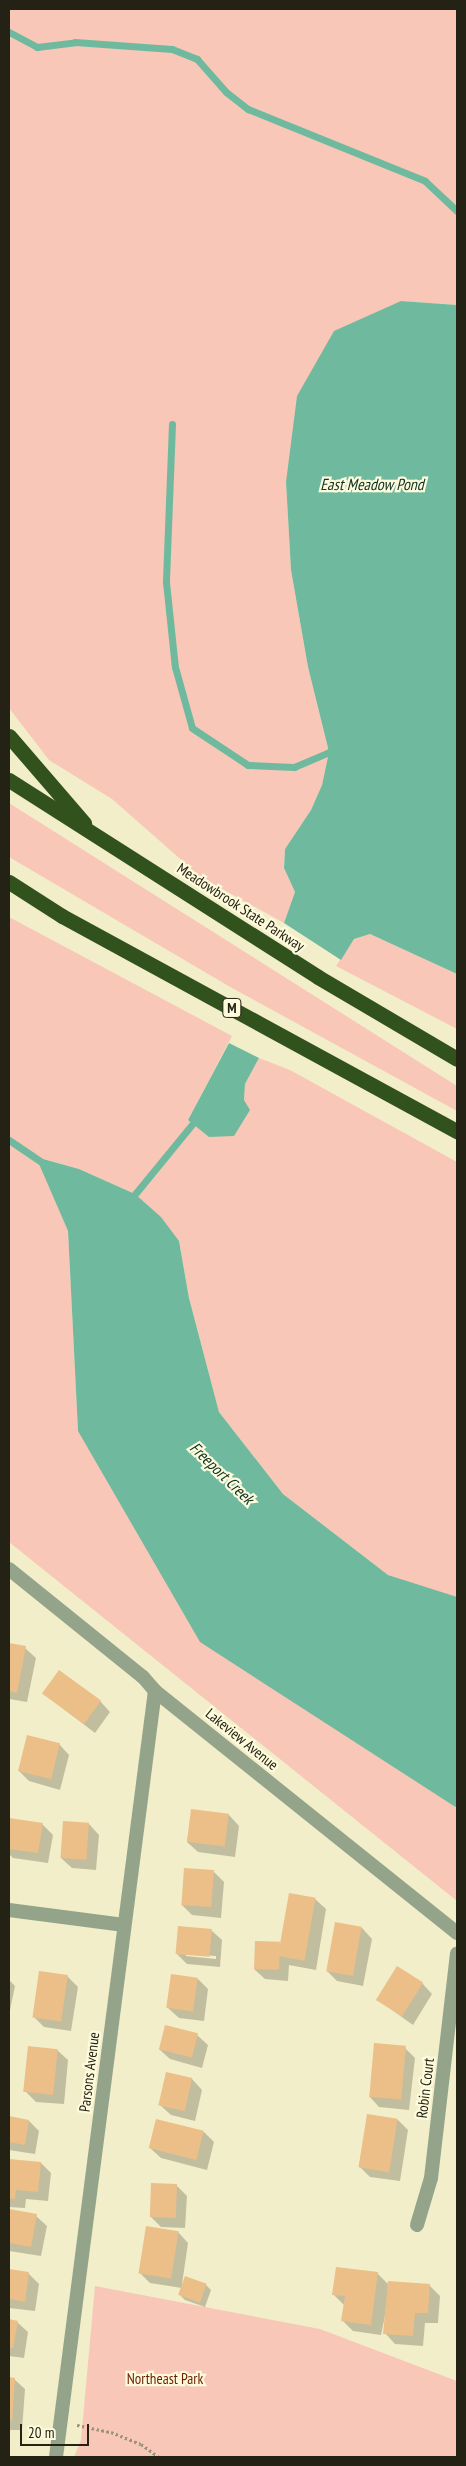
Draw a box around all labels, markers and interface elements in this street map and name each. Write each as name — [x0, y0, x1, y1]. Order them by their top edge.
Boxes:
water label: East Meadow Pond — [320, 474, 424, 494]
street label: Meadowbrook State Parkway — [174, 859, 308, 955]
road number: M — [222, 996, 242, 1020]
water label: Freeport Creek — [186, 1438, 258, 1508]
street label: Lakeview Avenue — [202, 1704, 282, 1774]
street label: Parsons Avenue — [75, 2031, 103, 2113]
street label: Robin Court — [412, 2057, 438, 2119]
park label: Northeast Park — [127, 2370, 203, 2388]
scale bar — [22, 2414, 91, 2446]
text: 20 m — [28, 2423, 54, 2442]

